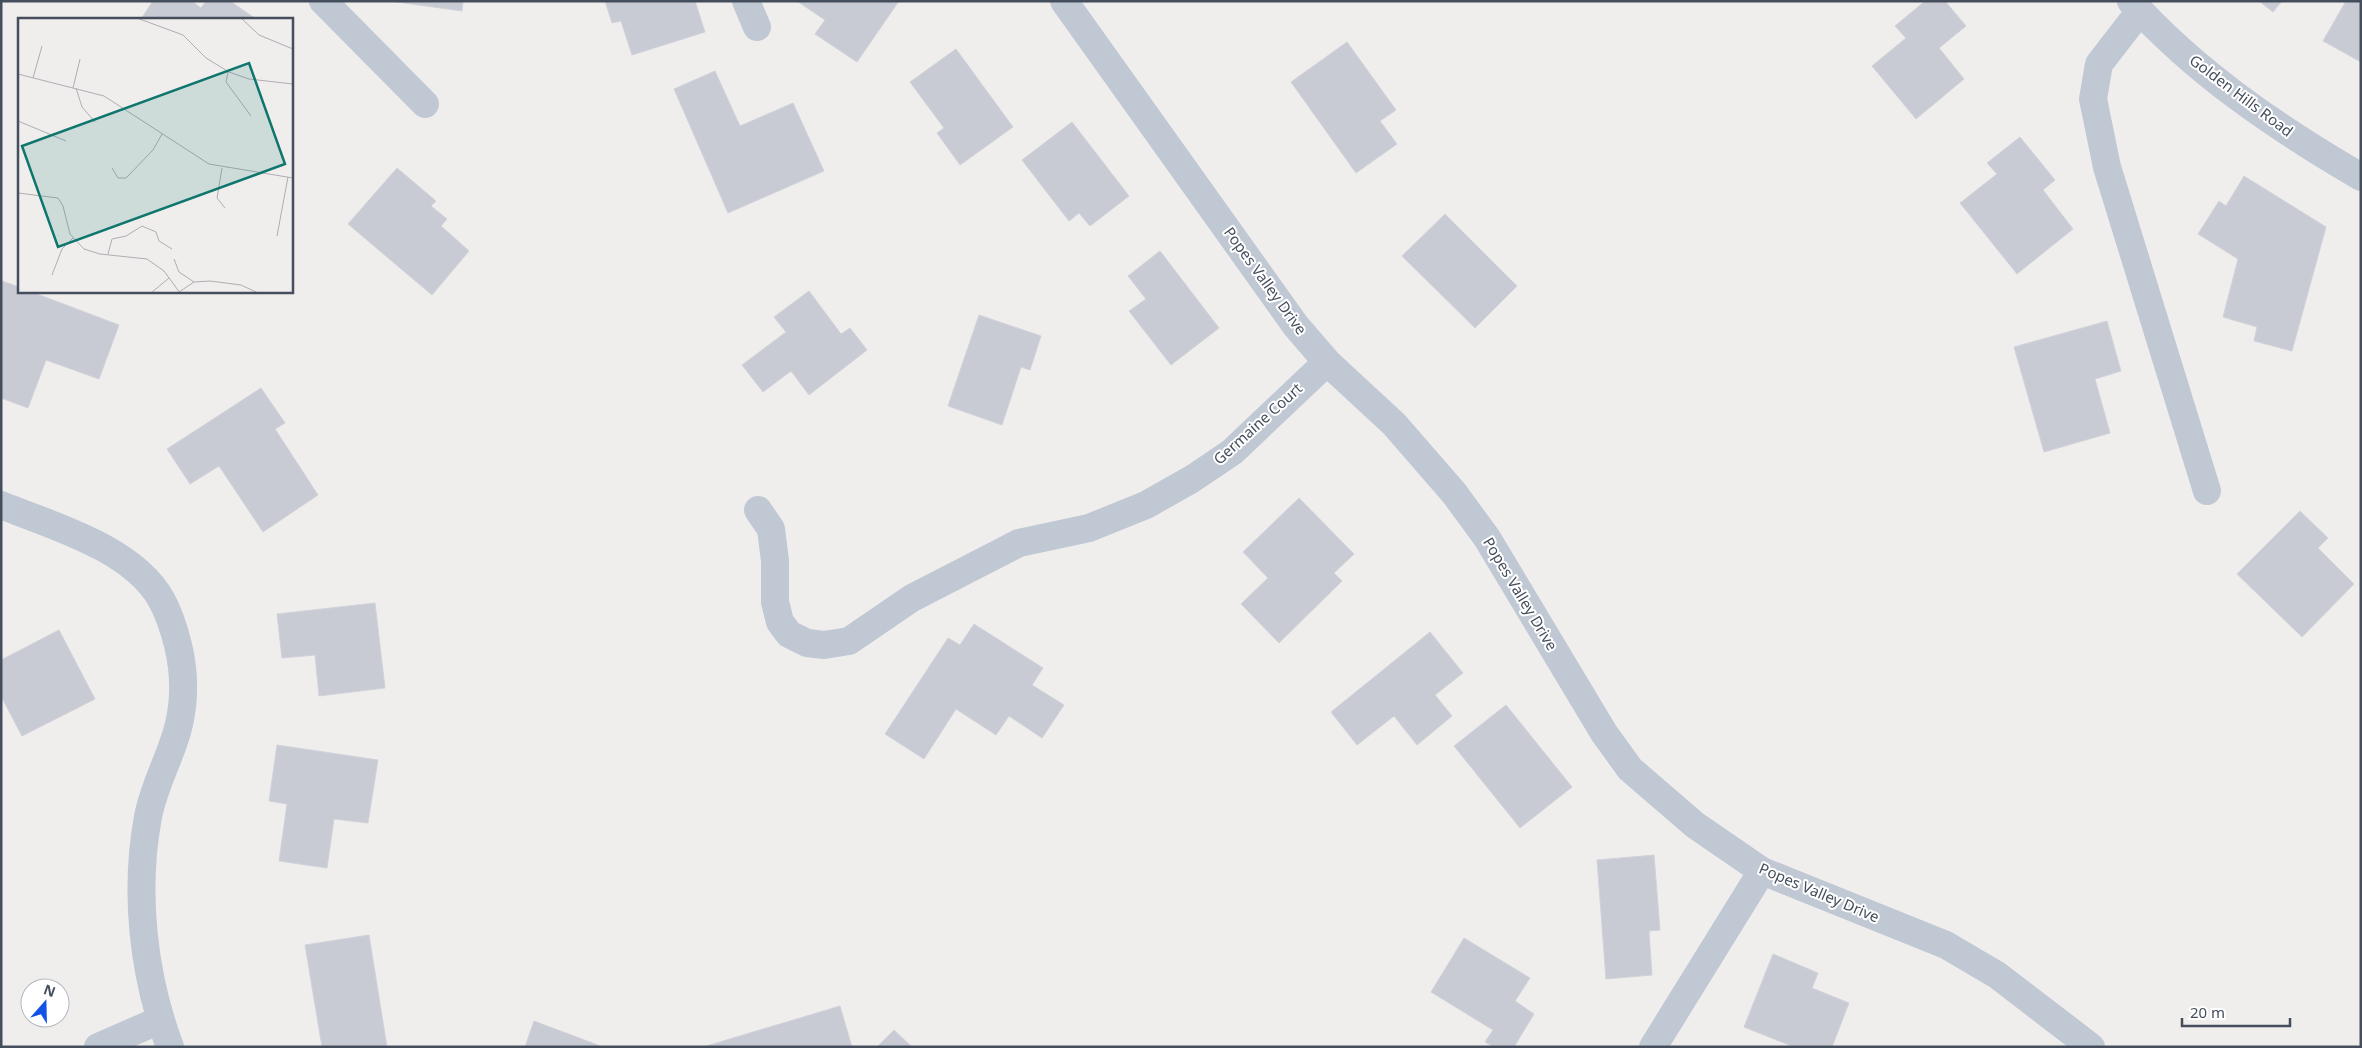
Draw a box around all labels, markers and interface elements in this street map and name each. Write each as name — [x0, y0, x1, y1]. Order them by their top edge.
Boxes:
inset map — [18, 18, 292, 292]
street label: Golden Hills Road — [2186, 50, 2297, 141]
street label: Popes Valley Drive — [1220, 223, 1312, 338]
street label: Germaine Court — [1209, 378, 1306, 468]
street label: Popes Valley Drive — [1479, 533, 1563, 654]
street label: Popes Valley Drive — [1756, 858, 1882, 926]
north arrow — [20, 978, 70, 1028]
text: N — [41, 979, 58, 1001]
scale bar — [2182, 996, 2290, 1028]
text: 20 m — [2190, 1002, 2225, 1022]

